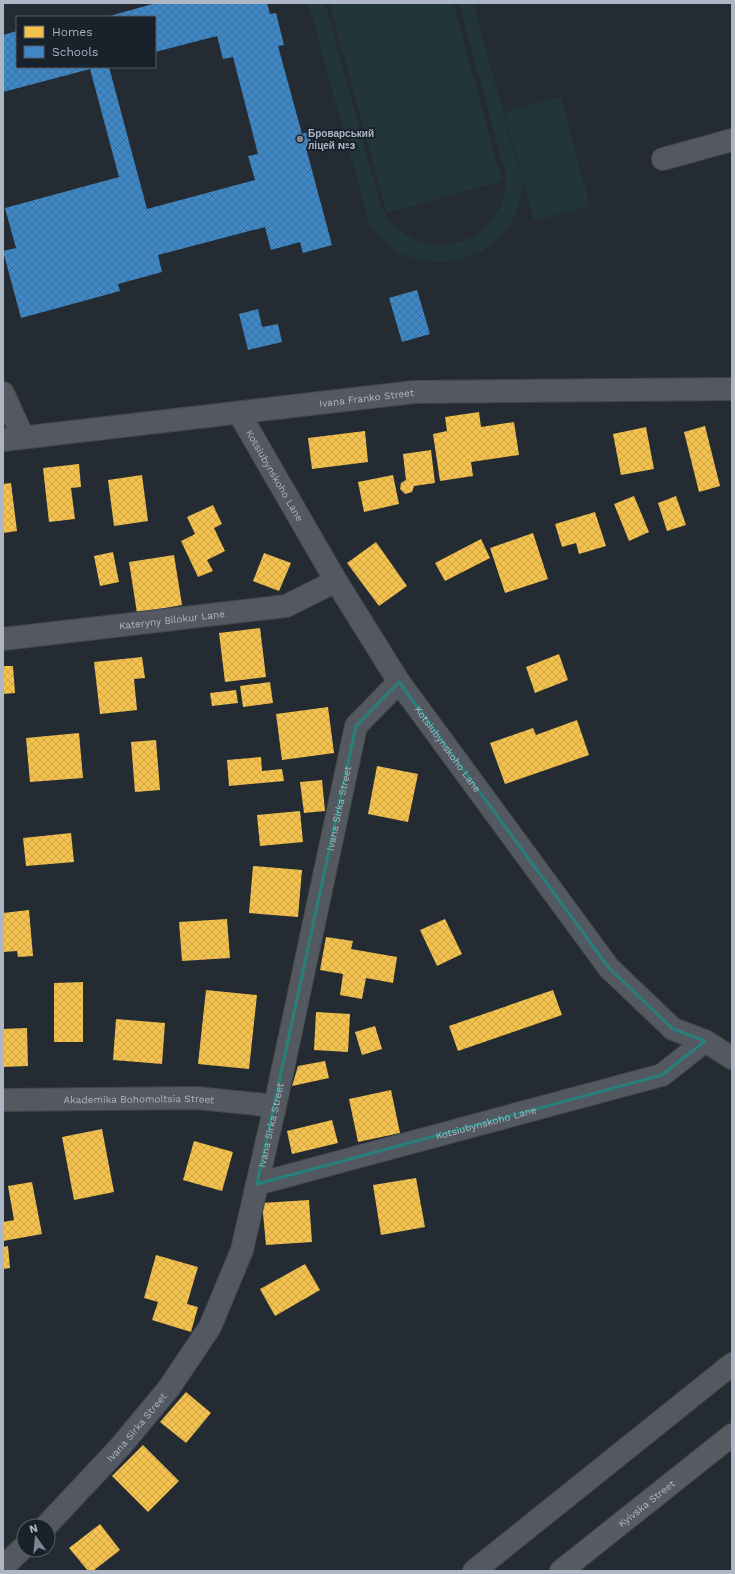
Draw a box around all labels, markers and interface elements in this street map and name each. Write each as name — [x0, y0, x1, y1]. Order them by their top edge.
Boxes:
legend — [16, 16, 156, 68]
text: Homes — [52, 25, 93, 39]
text: Schools — [52, 45, 98, 59]
place label: Броварський ліцей №3 — [308, 128, 374, 151]
marker: Броварський ліцей №3 — [295, 134, 305, 144]
street label: Ivana Franko Street — [319, 387, 415, 409]
street label: Kotsiubynskoho Lane — [244, 428, 305, 524]
street label: Kateryny Bilokur Lane — [118, 608, 226, 631]
street label: Kotsiubynskoho Lane — [413, 704, 483, 794]
street label: Ivana Sirka Street — [325, 764, 354, 852]
street label: Ivana Sirka Street — [256, 1081, 286, 1169]
street label: Akademika Bohomoltsia Street — [64, 1093, 216, 1106]
street label: Kotsiubynskoho Lane — [434, 1104, 538, 1142]
street label: Ivana Sirka Street — [104, 1390, 169, 1464]
street label: Kyivska Street — [616, 1477, 678, 1529]
north arrow — [16, 1518, 56, 1558]
text: N — [28, 1521, 39, 1536]

